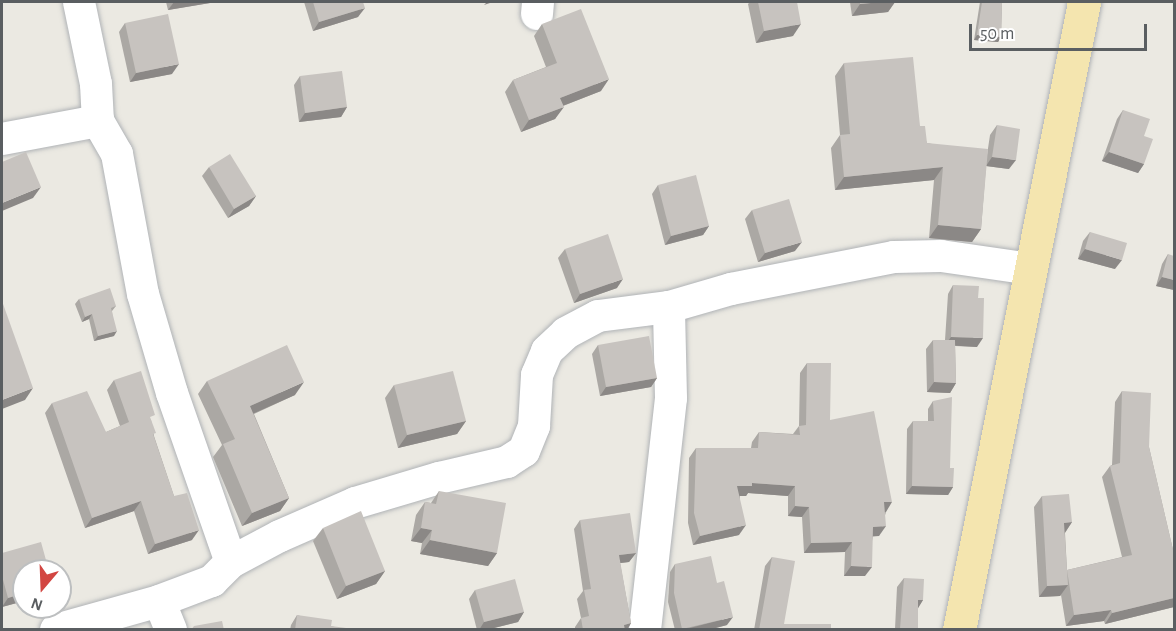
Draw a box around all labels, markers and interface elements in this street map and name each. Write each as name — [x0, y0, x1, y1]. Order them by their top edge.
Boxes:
scale bar — [972, 12, 1150, 50]
text: 50 m — [980, 25, 1014, 43]
north arrow — [12, 559, 72, 619]
text: N — [29, 595, 45, 614]

